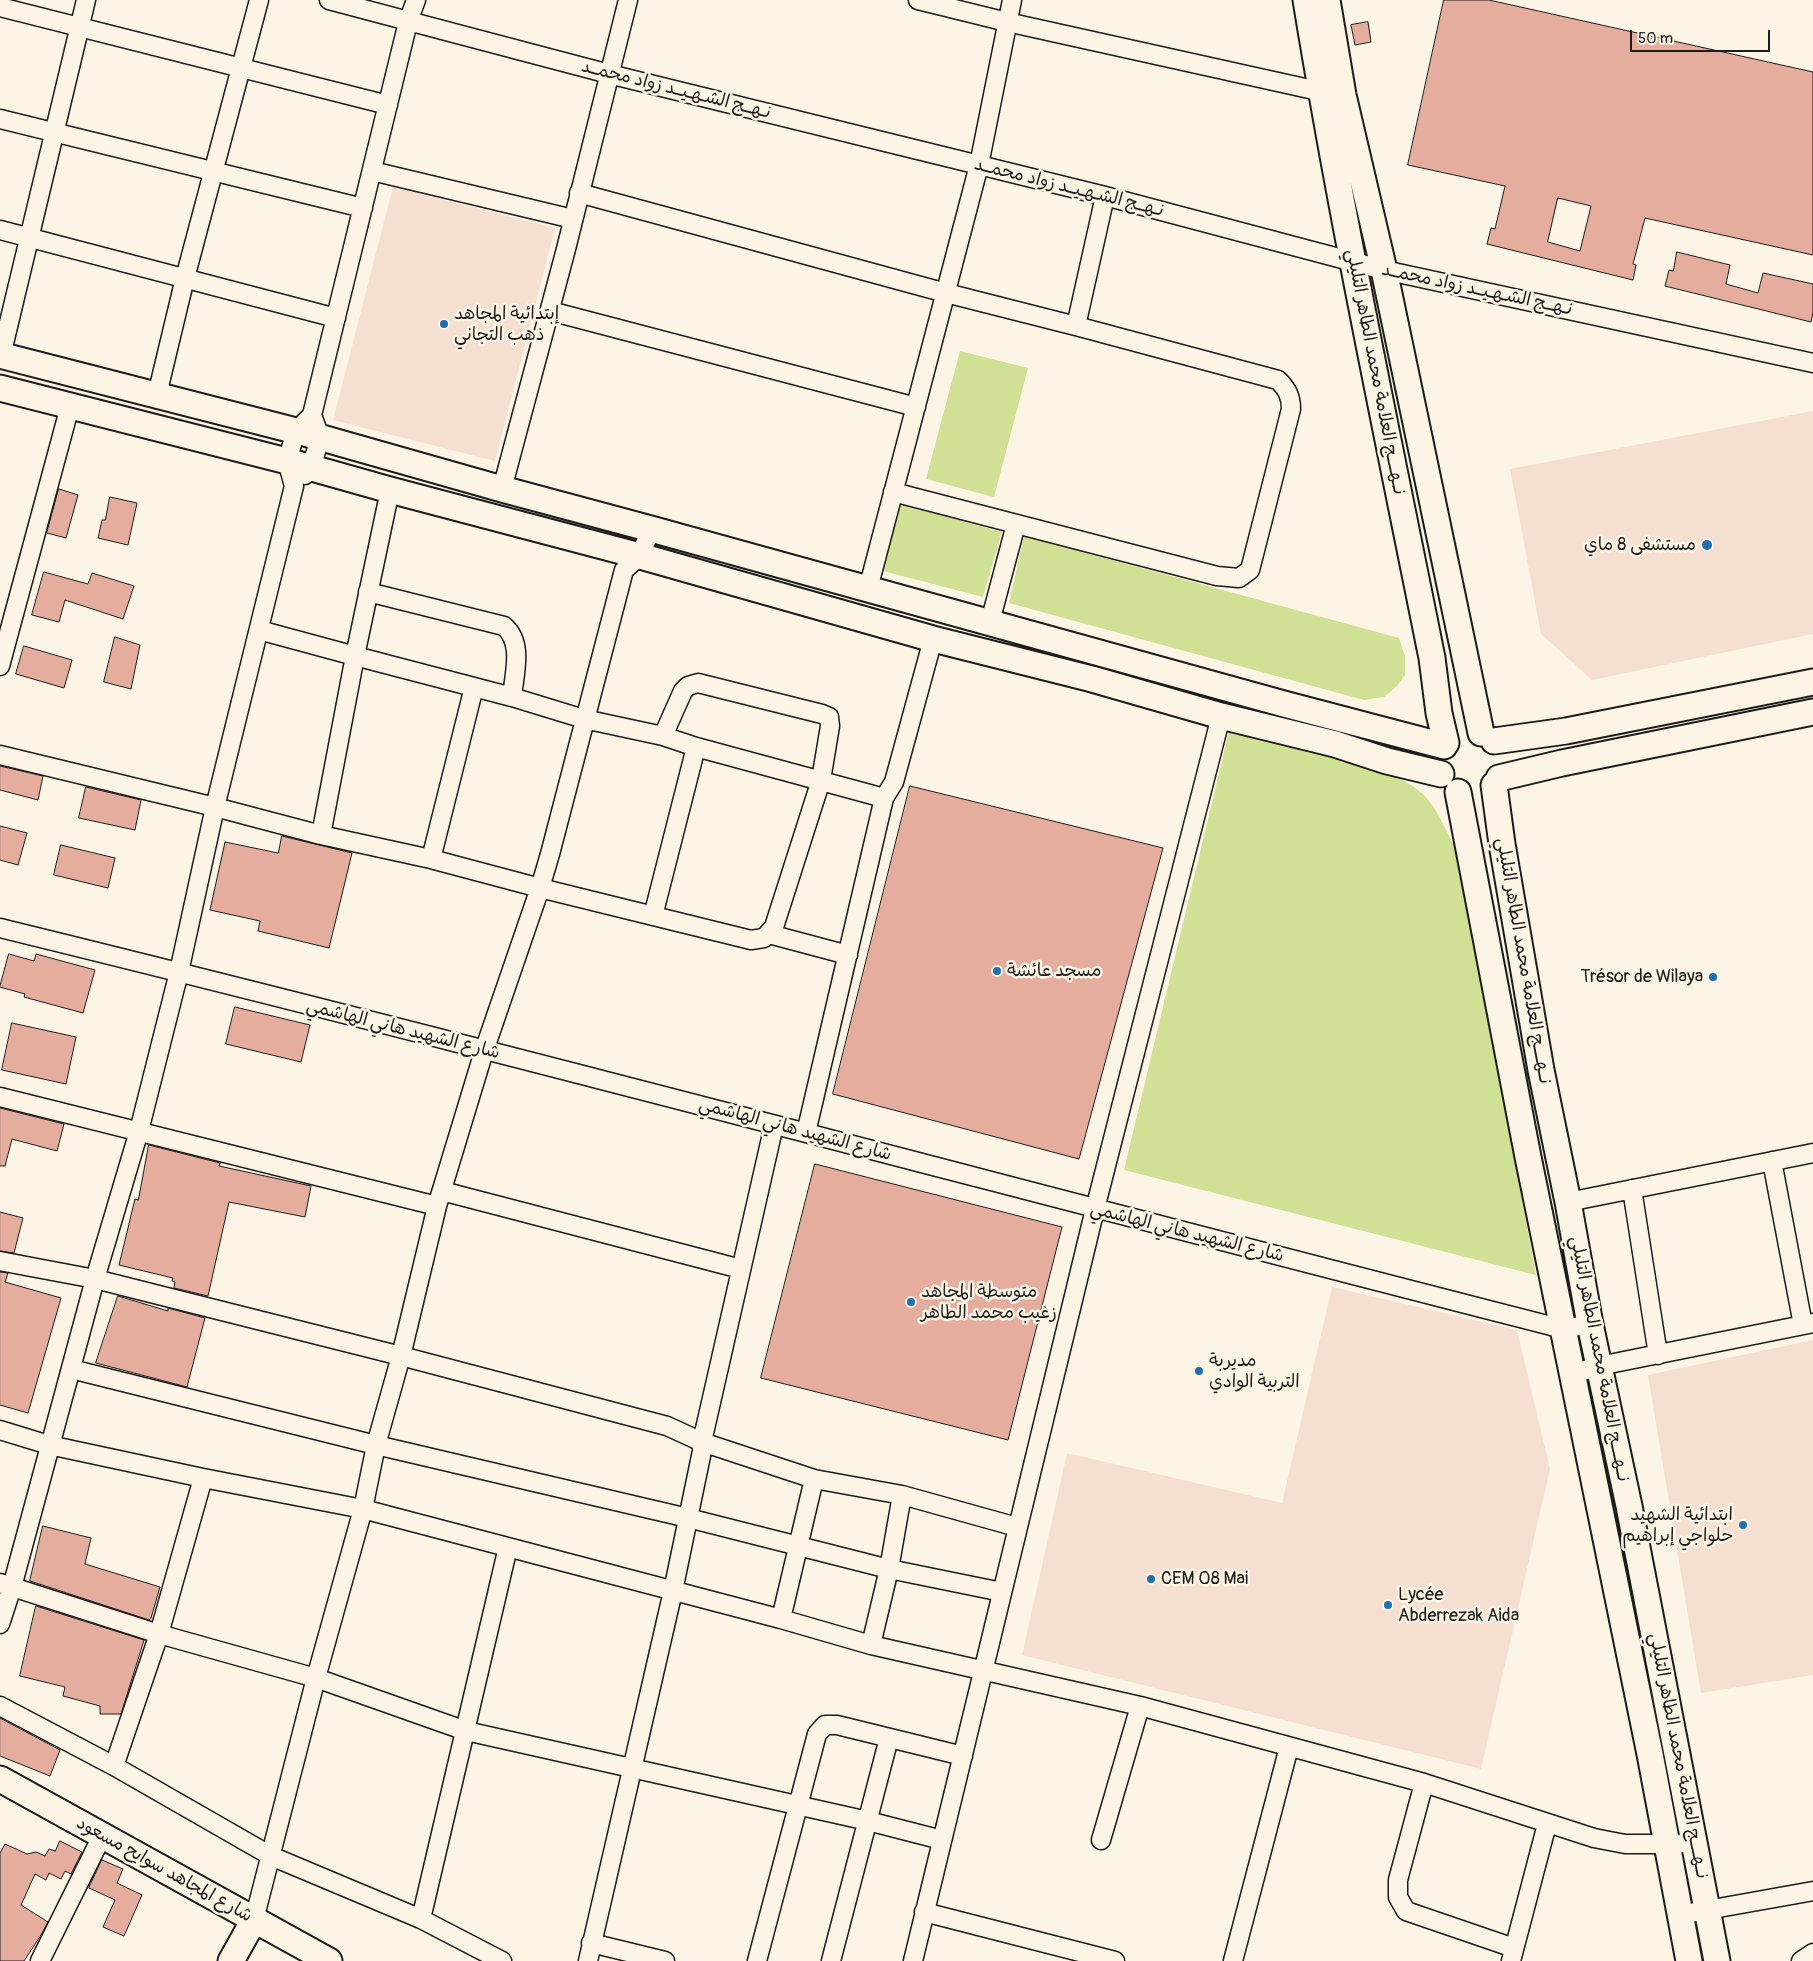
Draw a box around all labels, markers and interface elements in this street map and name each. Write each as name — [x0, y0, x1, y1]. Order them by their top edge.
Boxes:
scale bar — [1633, 20, 1773, 52]
text: 50 m — [1638, 29, 1673, 48]
street label: نـهــج الشـهـيــد زواد محمــد — [579, 56, 773, 124]
street label: نـهــج الشـهـيــد زواد محمــد — [972, 154, 1166, 222]
street label: نــهــــج العلامة محمد الطاهر التليلي — [1341, 247, 1409, 497]
street label: نـهــج الشـهـيــد زواد محمــد — [1380, 259, 1574, 321]
place label: إبتدائية المجاهد ذهب التجاني — [454, 303, 559, 346]
marker: إبتدائية المجاهد ذهب التجاني — [438, 318, 450, 330]
place label: مستشفى 8 ماي — [1584, 534, 1696, 556]
marker: مستشفى 8 ماي — [1700, 538, 1714, 552]
street label: نــهــــج العلامة محمد الطاهر التليلي — [1491, 836, 1555, 1086]
place label: مسجد عائشة — [1007, 960, 1102, 982]
marker: مسجد عائشة — [991, 965, 1003, 977]
place label: Trésor de Wilaya — [1580, 966, 1703, 988]
marker: Trésor de Wilaya — [1707, 971, 1719, 983]
street label: شارع الشهيد هاني الهاشمي — [304, 995, 502, 1065]
street label: شارع الشهيد هاني الهاشمي — [696, 1094, 894, 1166]
street label: شارع الشهيد هاني الهاشمي — [1088, 1198, 1286, 1268]
street label: نــهــــج العلامة محمد الطاهر التليلي — [1565, 1234, 1633, 1484]
place label: متوسطة المجاهد زغيب محمد الطاهر — [921, 1281, 1057, 1324]
marker: متوسطة المجاهد زغيب محمد الطاهر — [905, 1296, 917, 1308]
place label: مديربة التربية الوادي — [1209, 1350, 1300, 1392]
marker: مديربة التربية الوادي — [1193, 1365, 1205, 1377]
place label: ابتدائية الشهيد حلواجي إبراهيم — [1622, 1504, 1733, 1546]
marker: ابتدائية الشهيد حلواجي إبراهيم — [1737, 1519, 1749, 1531]
place label: CEM 08 Mai — [1161, 1568, 1248, 1590]
marker: CEM 08 Mai — [1145, 1573, 1157, 1585]
place label: Lycée Abderrezak Aida — [1398, 1584, 1519, 1626]
marker: Lycée Abderrezak Aida — [1382, 1599, 1394, 1611]
street label: نــهــــج العلامة محمد الطاهر التليلي — [1644, 1631, 1712, 1881]
street label: شارع المجاهد سوايح مسعود — [72, 1813, 256, 1927]

